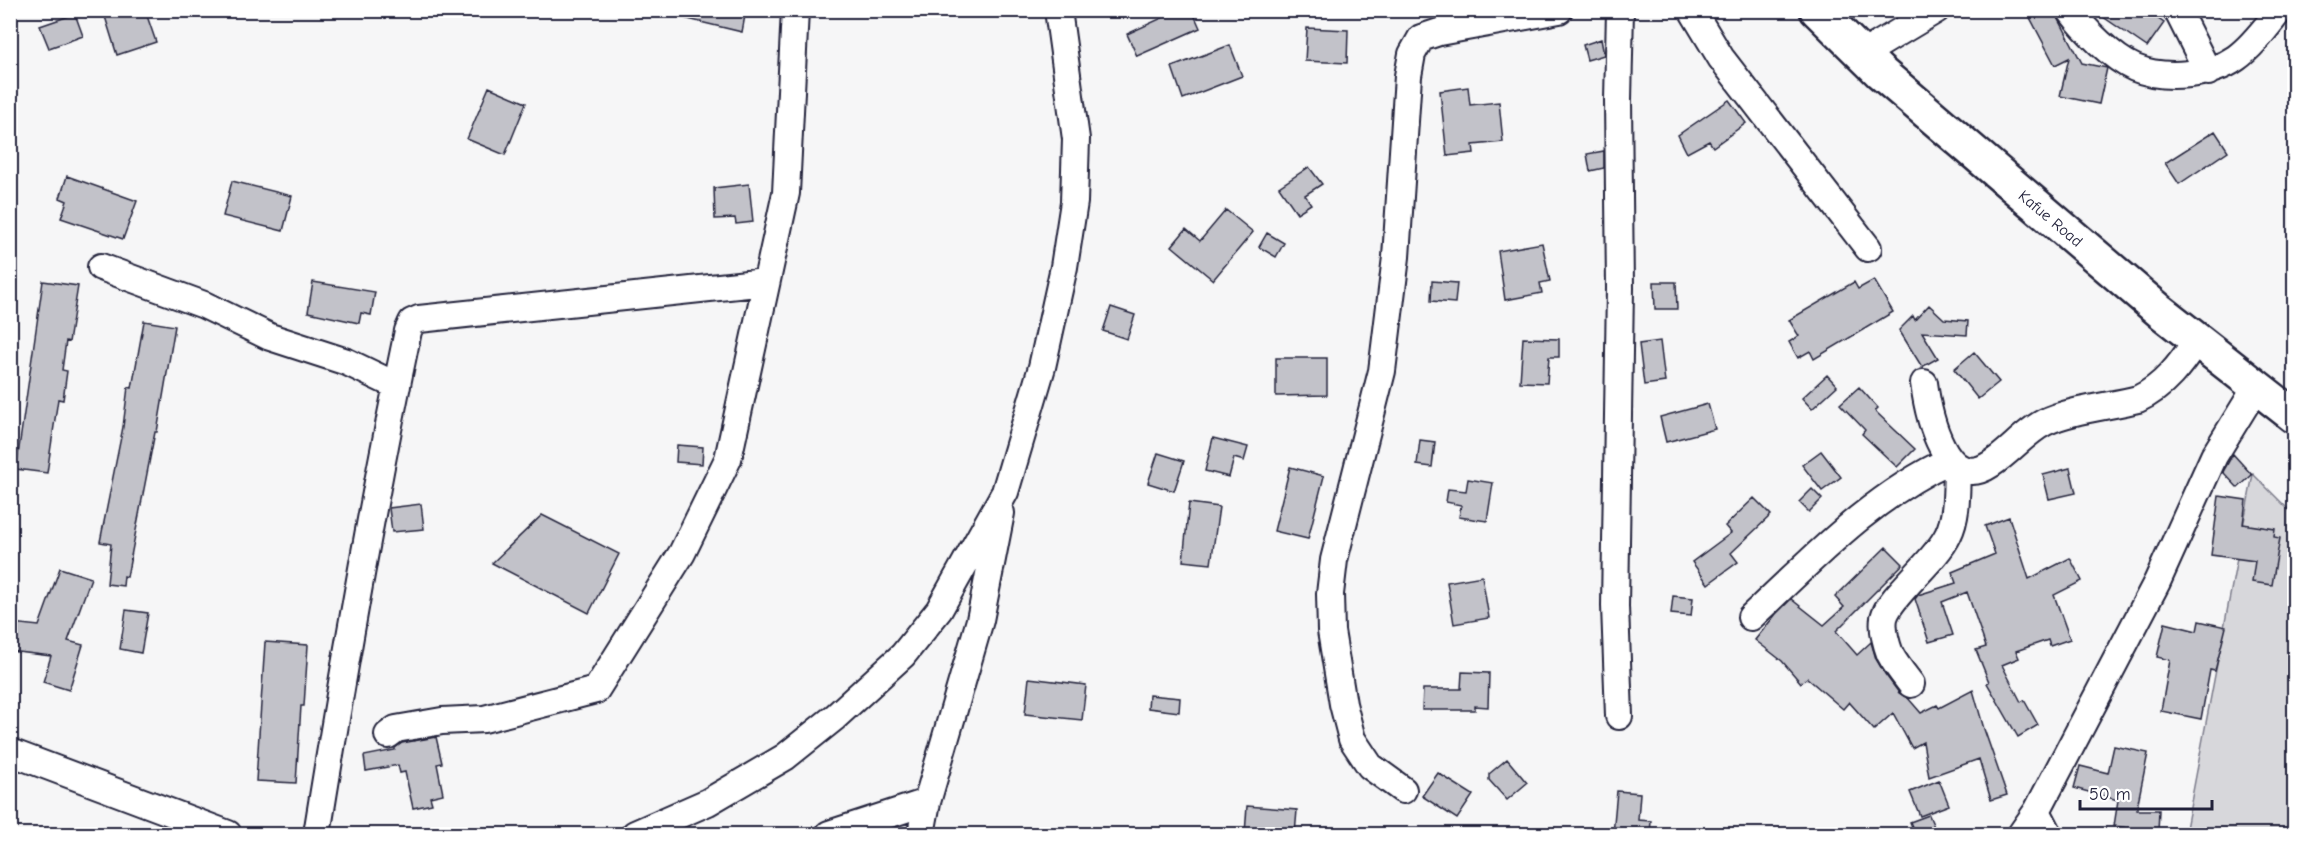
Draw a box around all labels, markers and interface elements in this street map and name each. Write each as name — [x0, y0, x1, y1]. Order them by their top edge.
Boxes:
street label: Kafue Road — [2015, 187, 2086, 251]
scale bar — [2080, 773, 2212, 811]
text: 50 m — [2089, 784, 2131, 805]

